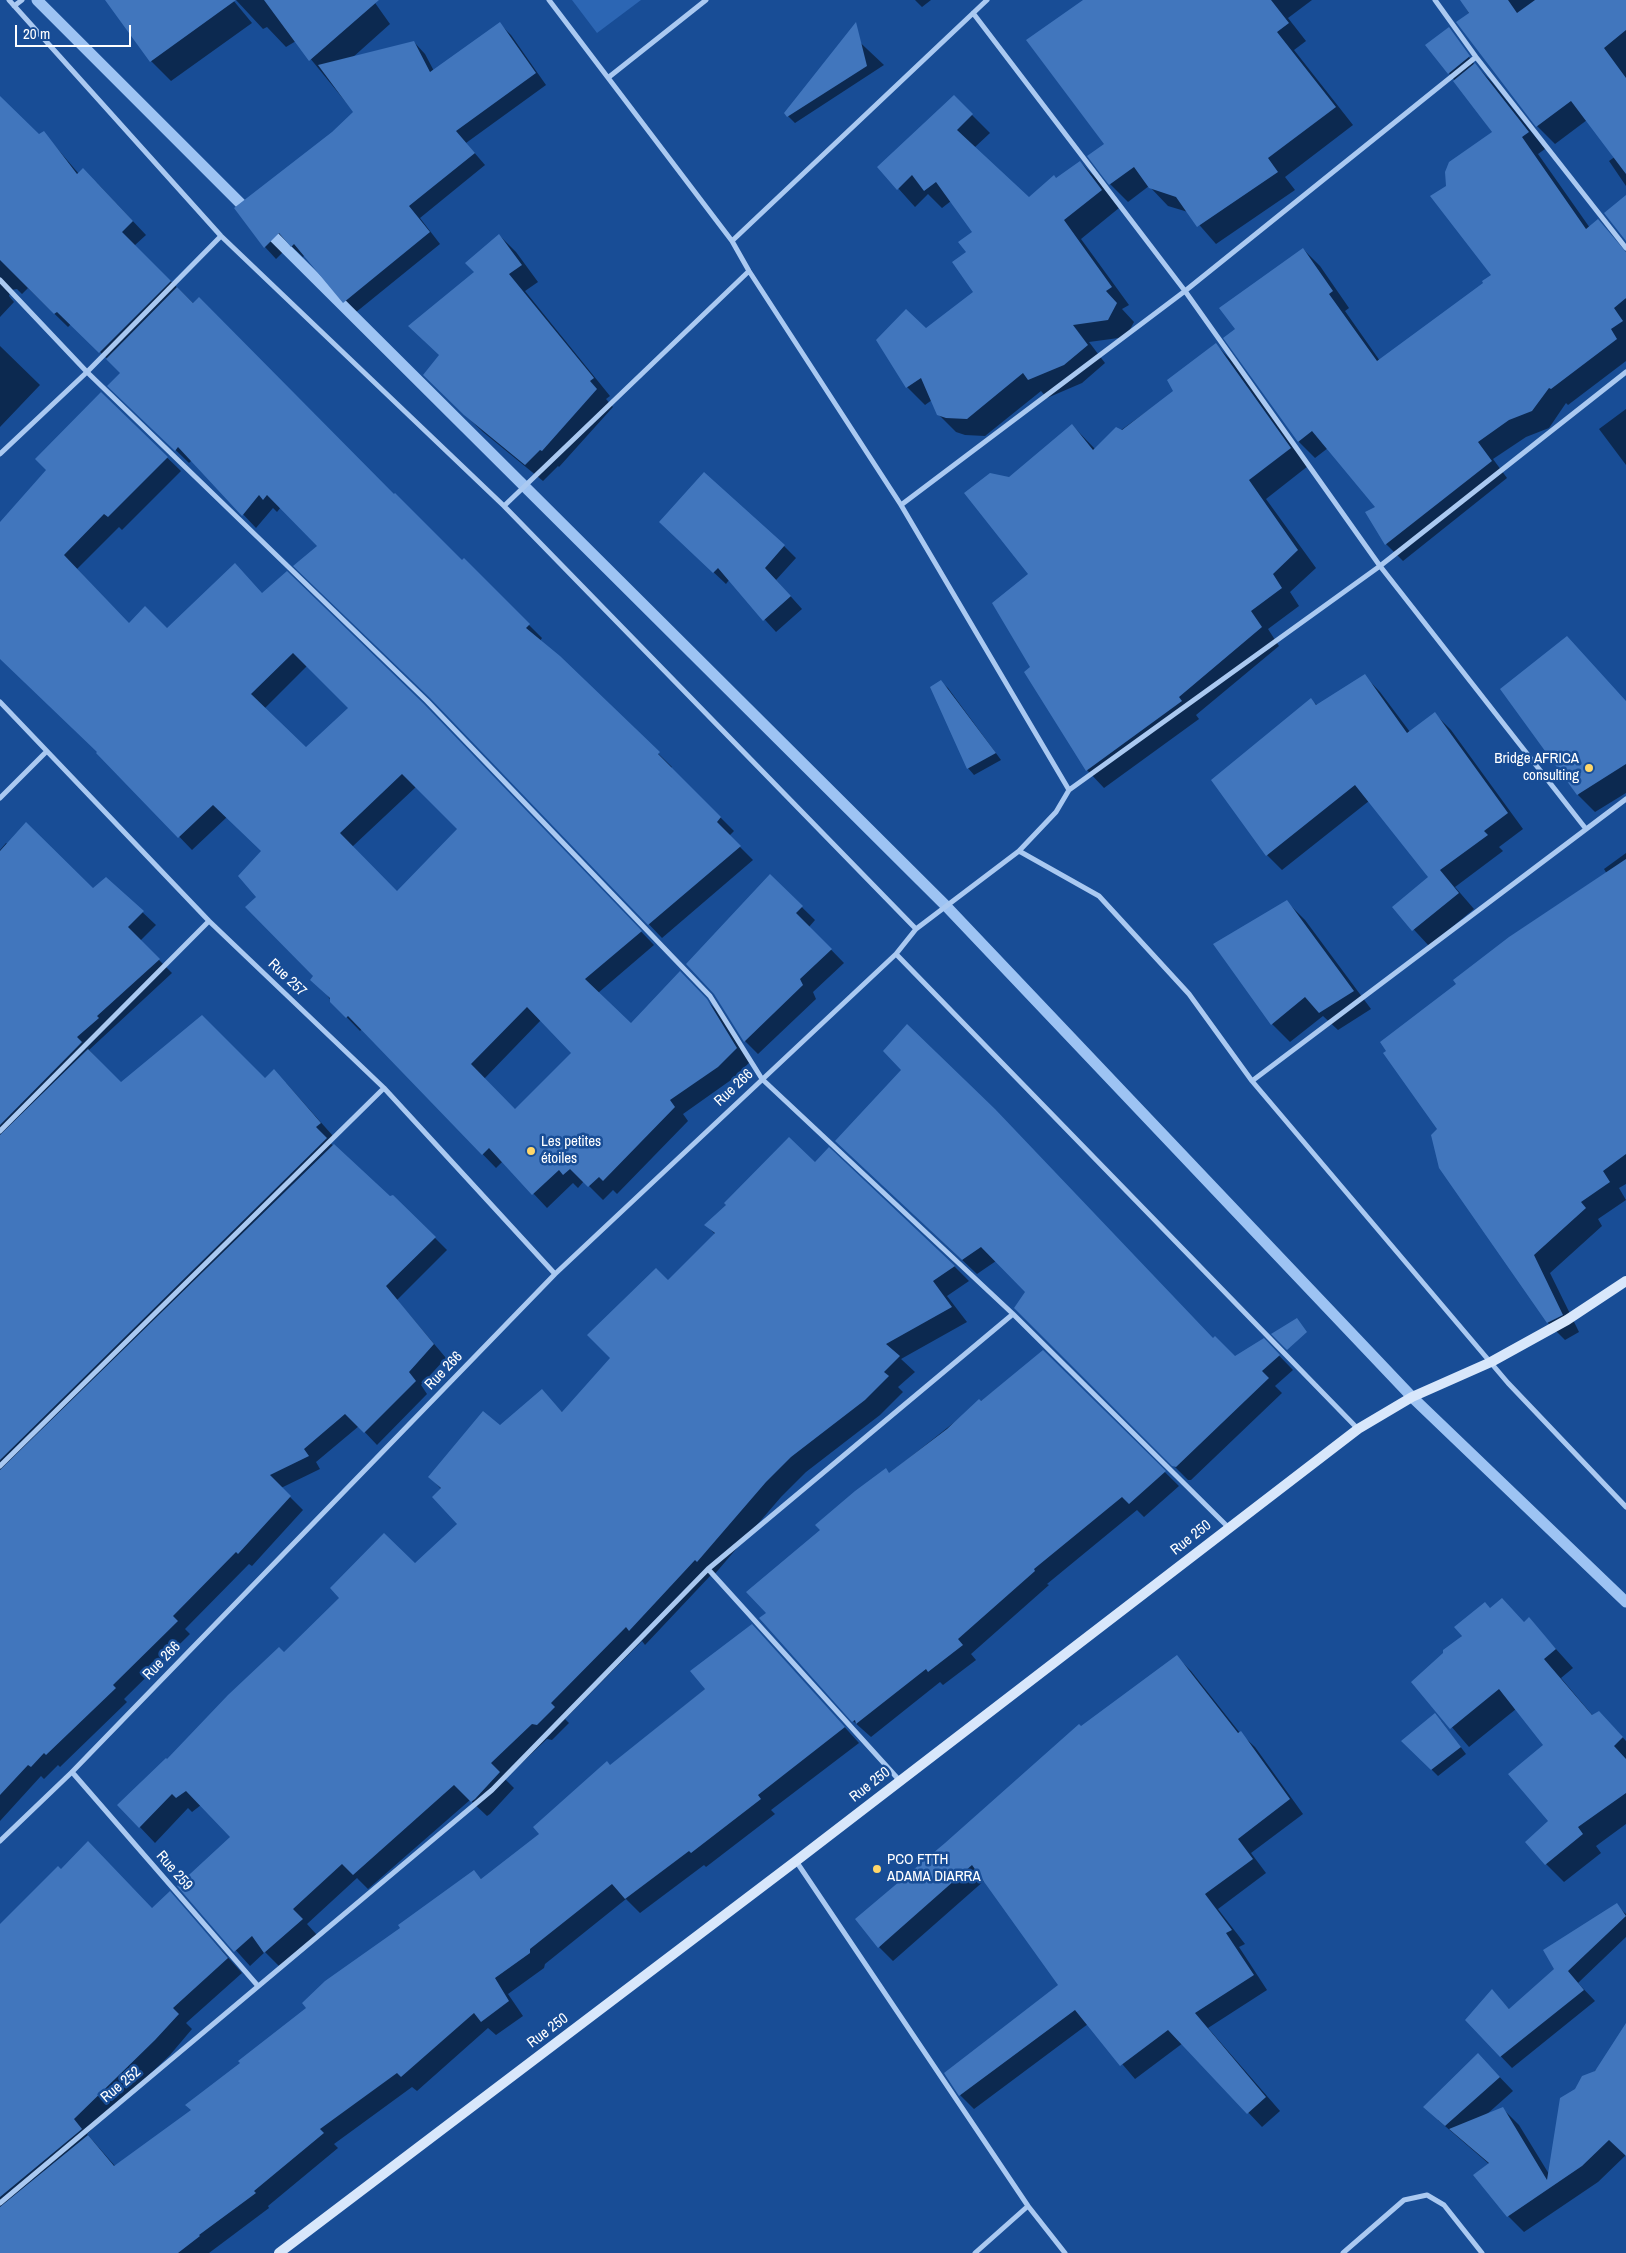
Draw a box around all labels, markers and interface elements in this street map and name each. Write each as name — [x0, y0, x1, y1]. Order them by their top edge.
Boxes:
scale bar — [18, 15, 134, 47]
text: 20 m — [23, 23, 50, 44]
place label: Bridge AFRICA consulting — [1494, 750, 1579, 785]
marker: Bridge AFRICA consulting — [1583, 762, 1595, 774]
street label: Rue 257 — [264, 955, 310, 1001]
street label: Rue 266 — [711, 1066, 757, 1110]
place label: Les petites étoiles — [541, 1133, 601, 1168]
marker: Les petites étoiles — [525, 1145, 537, 1157]
street label: Rue 266 — [421, 1348, 467, 1394]
street label: Rue 250 — [1167, 1517, 1215, 1559]
street label: Rue 266 — [139, 1638, 185, 1684]
street label: Rue 250 — [846, 1764, 894, 1806]
street label: Rue 259 — [152, 1848, 196, 1894]
place label: PCO FTTH ADAMA DIARRA — [887, 1851, 981, 1886]
marker: PCO FTTH ADAMA DIARRA — [871, 1863, 883, 1875]
street label: Rue 250 — [524, 2010, 572, 2052]
street label: Rue 252 — [97, 2063, 145, 2107]

